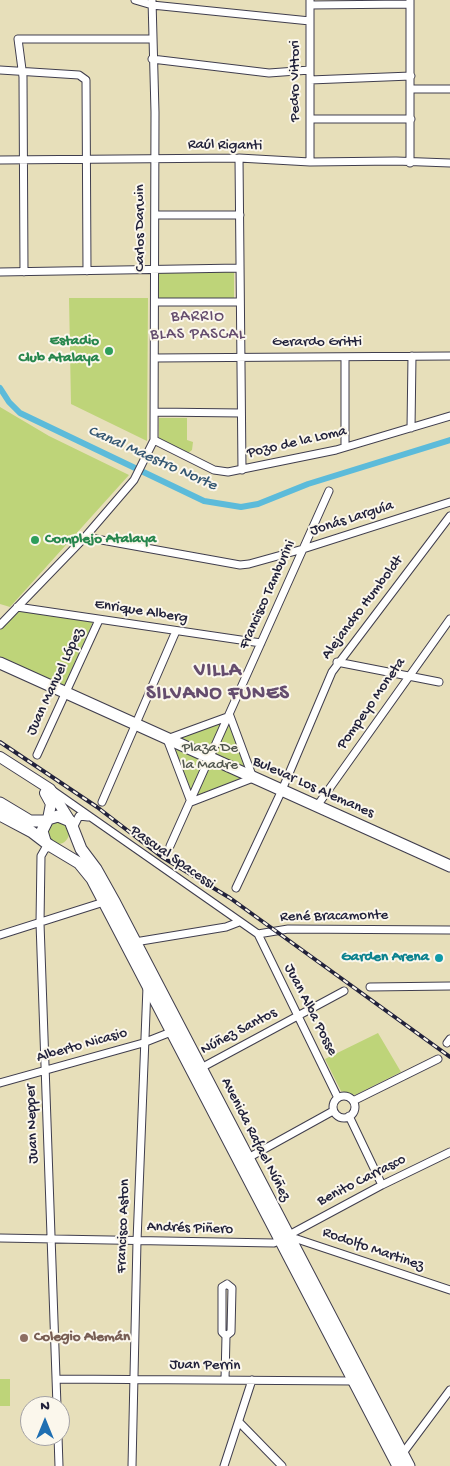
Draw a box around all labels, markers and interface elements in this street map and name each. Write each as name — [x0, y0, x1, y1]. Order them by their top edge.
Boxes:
street label: Pedro Vittori — [287, 40, 305, 122]
street label: Raúl Riganti — [188, 136, 262, 156]
street label: Carlos Darwin — [132, 184, 150, 272]
district label: BARRIO BLAS PASCAL — [149, 308, 247, 346]
place label: Estadio Club Atalaya — [18, 333, 99, 368]
street label: Gerardo Gritti — [272, 334, 362, 352]
marker: Estadio Club Atalaya — [103, 345, 115, 357]
water label: Canal Maestro Norte — [85, 422, 219, 496]
street label: Pozo de la Loma — [246, 423, 348, 463]
street label: Jonás Larguía — [308, 497, 396, 541]
place label: Complejo Atalaya — [45, 531, 156, 549]
marker: Complejo Atalaya — [29, 534, 41, 546]
street label: Francisco Tamburini — [236, 538, 300, 652]
street label: Alejandro Humboldt — [318, 553, 408, 663]
street label: Enrique Alberg — [93, 596, 189, 628]
street label: Juan Manuel López — [23, 625, 89, 739]
street label: Pompeyo Moneta — [334, 655, 410, 753]
district label: VILLA SILVANO FUNES — [145, 660, 291, 707]
park label: Plaza De la Madre — [182, 740, 238, 775]
street label: Bulevar Los Alemanes — [249, 753, 377, 823]
street label: Pascual Spacessi — [126, 822, 218, 894]
street label: René Bracamonte — [280, 907, 388, 927]
place label: Garden Arena — [341, 949, 429, 967]
marker: Garden Arena — [433, 952, 445, 964]
street label: Juan Alba Posse — [279, 961, 341, 1059]
street label: Núñez Santos — [198, 1004, 280, 1060]
street label: Alberto Nicasio — [35, 1024, 129, 1068]
street label: Avenida Rafael Núñez — [216, 1075, 294, 1205]
street label: Juan Nepper — [23, 1084, 43, 1164]
street label: Benito Carrasco — [315, 1151, 409, 1211]
street label: Francisco Aston — [113, 1179, 135, 1273]
street label: Andrés Piñero — [147, 1218, 233, 1240]
street label: Rodolfo Martinez — [320, 1224, 426, 1276]
place label: Colegio Alemán — [34, 1329, 130, 1347]
marker: Colegio Alemán — [18, 1332, 30, 1344]
street label: Juan Perrin — [169, 1356, 241, 1376]
north arrow — [20, 1396, 70, 1446]
text: N — [40, 1398, 50, 1415]

